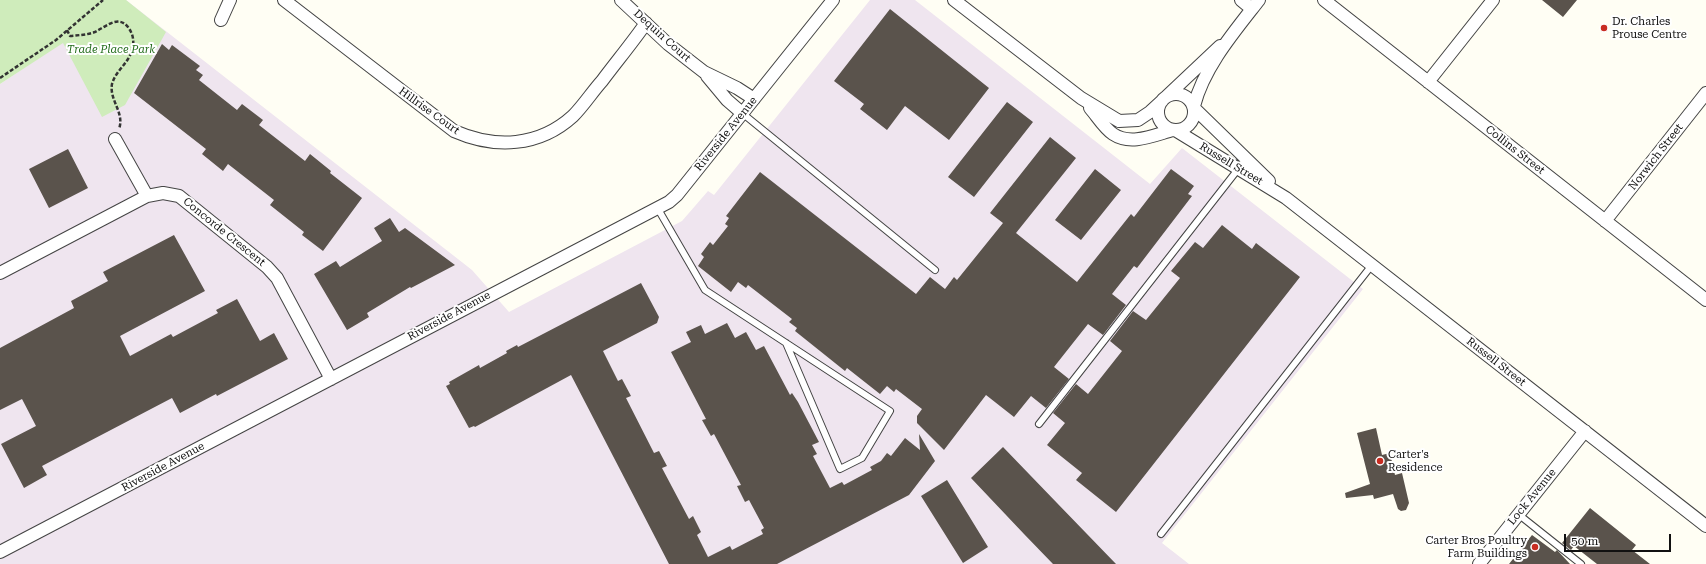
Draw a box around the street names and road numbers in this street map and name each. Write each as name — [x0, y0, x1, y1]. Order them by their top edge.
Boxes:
street label: Dequin Court — [631, 7, 693, 65]
street label: Hillrise Court — [396, 85, 462, 137]
street label: Riverside Avenue — [692, 94, 760, 174]
street label: Norwich Street — [1626, 121, 1686, 193]
street label: Collins Street — [1483, 123, 1547, 177]
street label: Russell Street — [1197, 140, 1265, 188]
street label: Concorde Crescent — [180, 195, 268, 269]
street label: Riverside Avenue — [405, 289, 493, 343]
street label: Russell Street — [1464, 335, 1528, 389]
street label: Riverside Avenue — [119, 440, 207, 494]
street label: Lock Avenue — [1505, 466, 1559, 528]

